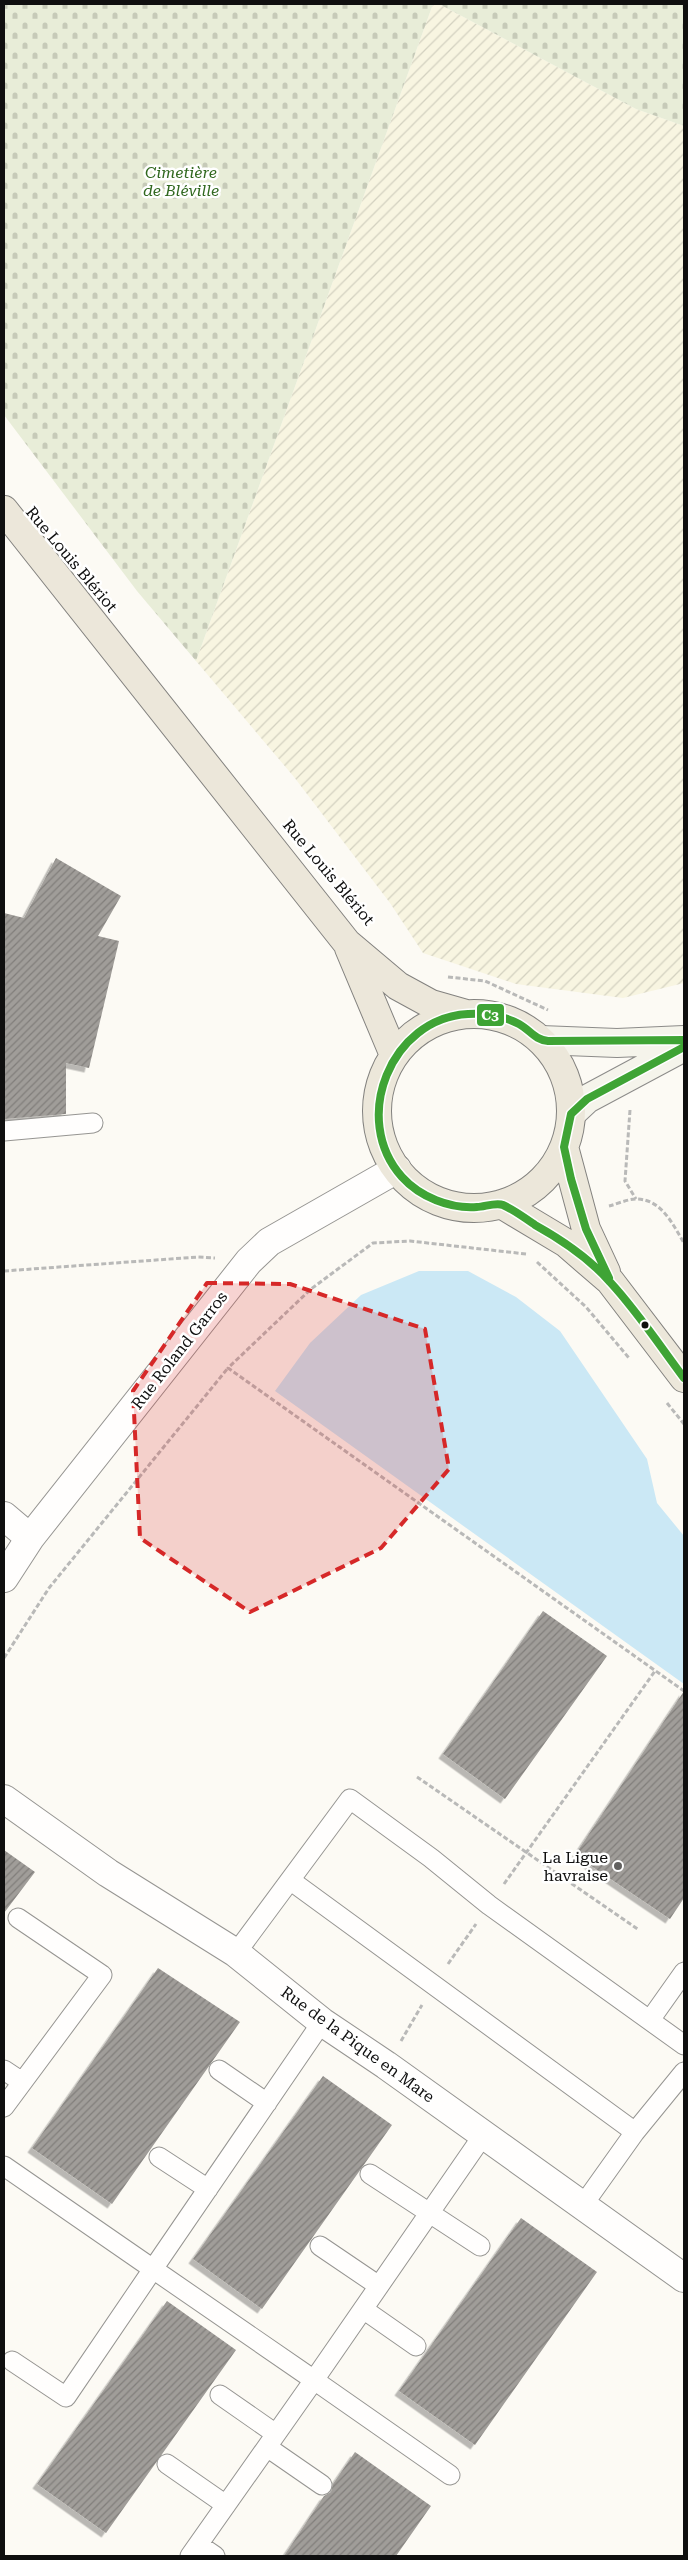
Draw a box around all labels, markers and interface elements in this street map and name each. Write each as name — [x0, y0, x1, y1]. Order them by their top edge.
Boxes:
park label: Cimetière de Bléville — [143, 163, 219, 200]
street label: Rue Louis Blériot — [22, 503, 121, 616]
street label: Rue Louis Blériot — [279, 816, 378, 929]
line badge: C3 — [476, 1003, 505, 1027]
text: C3 — [481, 1007, 499, 1023]
street label: Rue Roland Garros — [127, 1287, 232, 1413]
unlabelled marker — [640, 1320, 650, 1330]
place label: La Ligue havraise — [542, 1848, 608, 1885]
marker: La Ligue havraise — [612, 1860, 624, 1872]
street label: Rue de la Pique en Mare — [277, 1982, 438, 2107]

